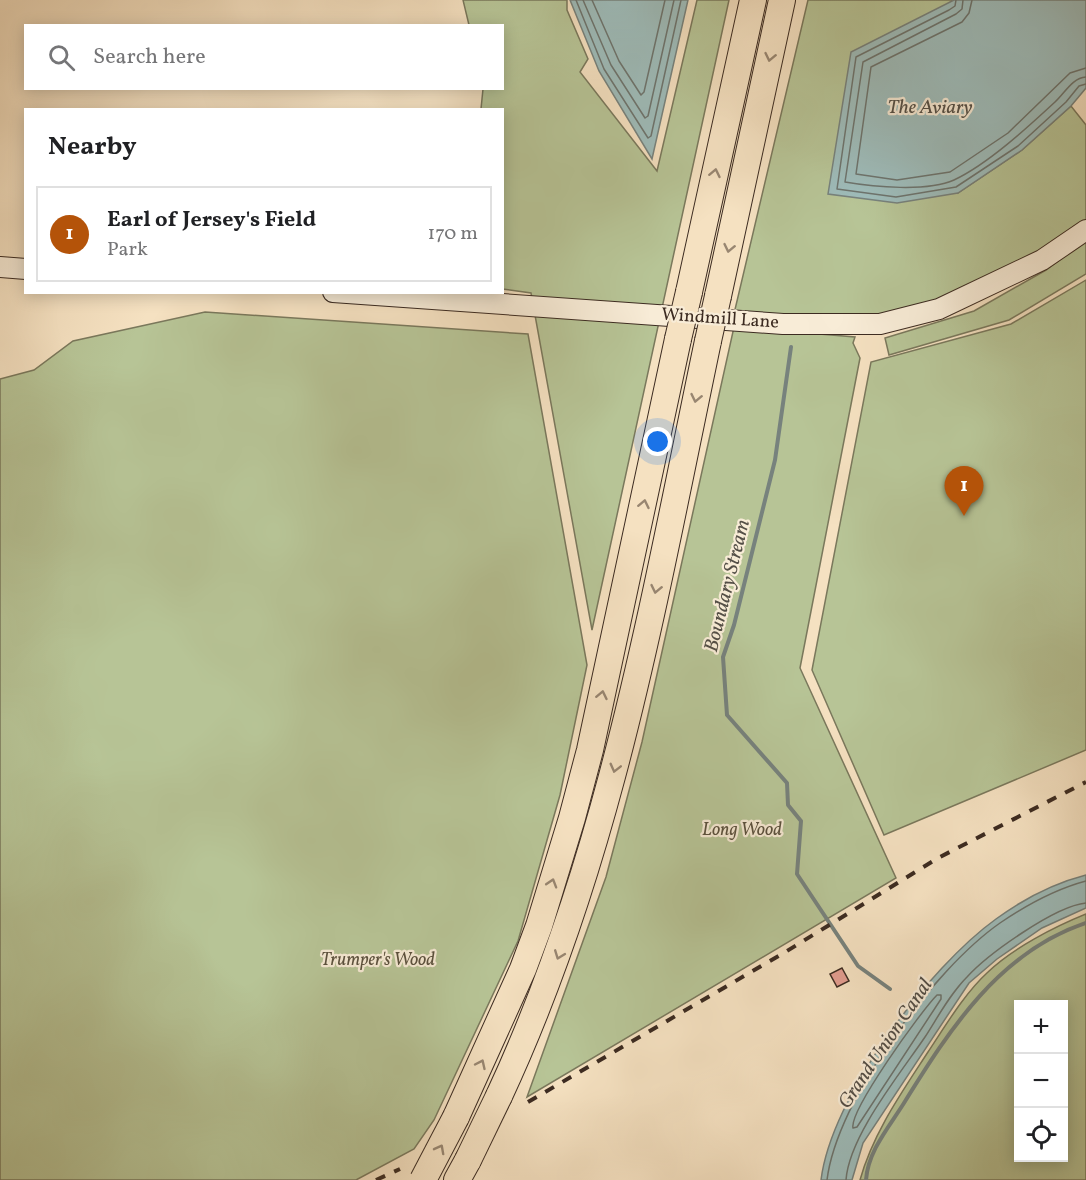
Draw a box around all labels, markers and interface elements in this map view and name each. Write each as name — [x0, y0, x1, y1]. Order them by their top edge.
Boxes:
search box — [24, 24, 504, 90]
icon: search — [45, 41, 78, 74]
text: Search here — [93, 42, 206, 73]
one-way arrow — [764, 52, 777, 62]
water label: The Aviary — [888, 94, 972, 122]
text: Nearby — [48, 129, 137, 165]
one-way arrow — [708, 168, 721, 178]
text: Earl of Jersey's Field — [107, 205, 316, 236]
text: 1 — [65, 220, 74, 248]
text: 170 m — [428, 220, 478, 248]
text: Park — [107, 236, 148, 264]
one-way arrow — [723, 242, 736, 252]
street label: Windmill Lane — [660, 302, 780, 336]
one-way arrow — [690, 393, 703, 403]
your location — [643, 427, 672, 456]
pin: 1 — [944, 466, 984, 516]
one-way arrow — [636, 499, 649, 509]
water label: Boundary Stream — [698, 517, 758, 655]
one-way arrow — [650, 584, 663, 594]
one-way arrow — [595, 690, 608, 700]
one-way arrow — [610, 763, 623, 773]
park label: Long Wood — [702, 818, 782, 843]
one-way arrow — [545, 878, 557, 889]
park label: Trumper's Wood — [321, 948, 435, 973]
one-way arrow — [553, 949, 566, 959]
water label: Grand Union Canal — [832, 973, 940, 1115]
map controls — [1014, 1000, 1068, 1162]
button: + — [1014, 1000, 1068, 1054]
button: − — [1014, 1054, 1068, 1108]
one-way arrow — [474, 1060, 486, 1071]
button: locate — [1014, 1108, 1068, 1162]
one-way arrow — [433, 1144, 444, 1155]

